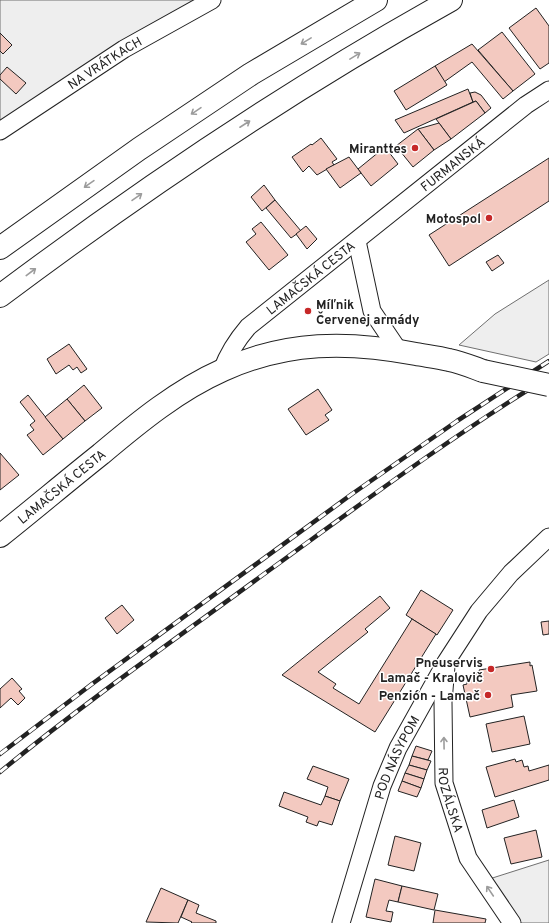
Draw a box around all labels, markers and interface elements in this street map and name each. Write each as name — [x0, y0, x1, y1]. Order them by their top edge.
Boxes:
street label: NA VRÁTKACH — [65, 34, 146, 94]
one-way arrow — [300, 38, 312, 46]
one-way arrow — [349, 51, 361, 59]
one-way arrow — [191, 107, 202, 115]
one-way arrow — [239, 120, 250, 128]
street label: FURMANSKÁ — [418, 133, 489, 196]
place label: Miranttes — [349, 142, 407, 158]
marker: Miranttes — [410, 143, 420, 153]
one-way arrow — [84, 180, 95, 188]
one-way arrow — [131, 193, 142, 201]
place label: Motospol — [426, 212, 481, 228]
marker: Motospol — [484, 213, 494, 223]
street label: LAMAČSKÁ CESTA — [264, 239, 359, 319]
one-way arrow — [26, 268, 37, 277]
place label: Míľnik Červenej armády — [316, 298, 420, 329]
marker: Míľnik Červenej armády — [303, 306, 313, 316]
street label: LAMAČSKÁ CESTA — [15, 447, 110, 528]
place label: Pneuservis Lamač - Kralovič — [380, 656, 483, 687]
marker: Pneuservis Lamač - Kralovič — [486, 664, 496, 674]
place label: Penzión - Lamač — [379, 689, 480, 705]
marker: Penzión - Lamač — [483, 690, 493, 700]
street label: POD NÁSYPOM — [372, 714, 424, 802]
one-way arrow — [440, 737, 448, 750]
street label: ROZÁLSKA — [434, 767, 465, 835]
one-way arrow — [486, 885, 494, 896]

